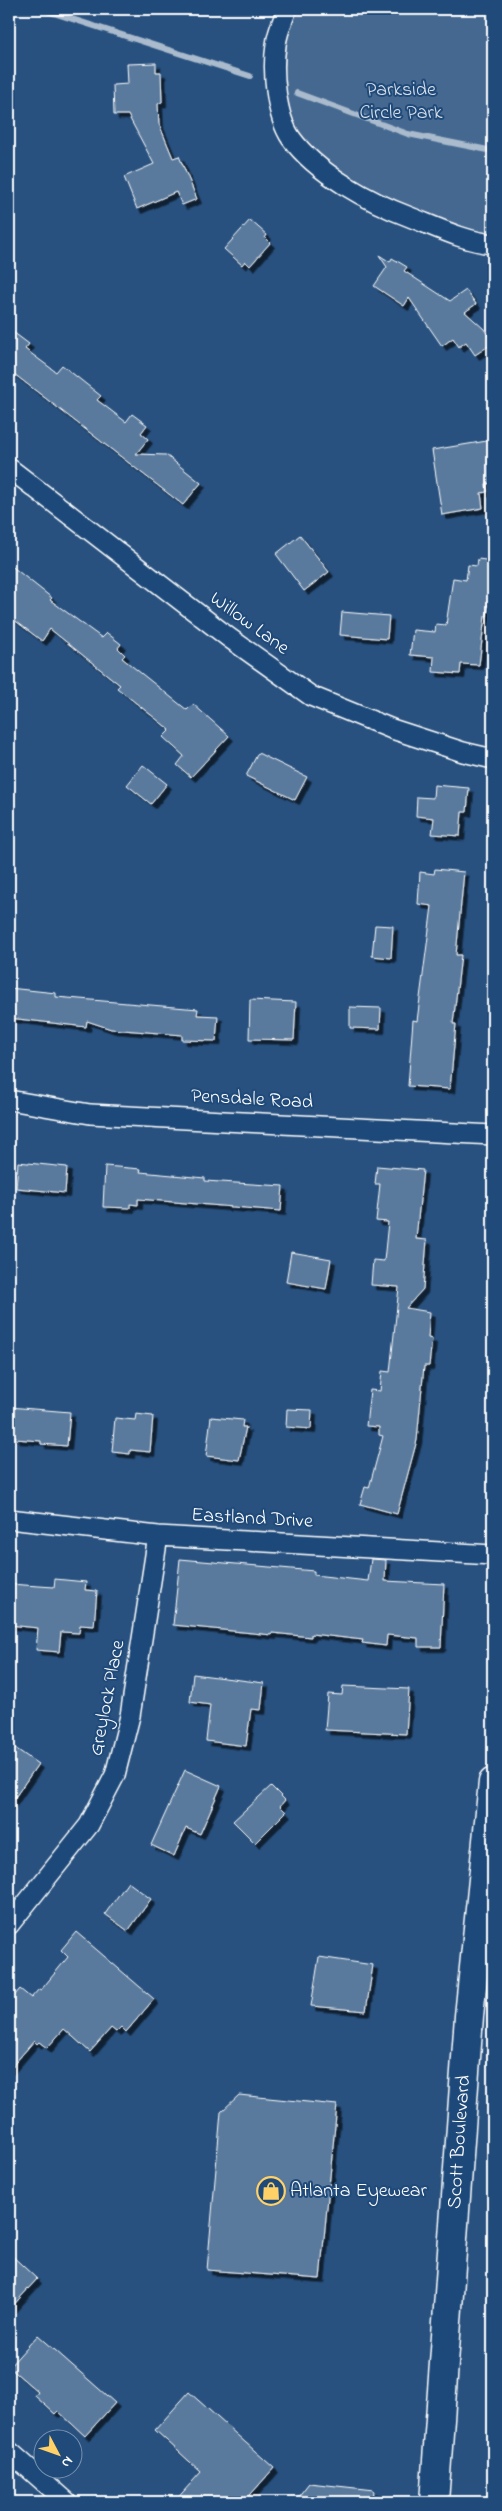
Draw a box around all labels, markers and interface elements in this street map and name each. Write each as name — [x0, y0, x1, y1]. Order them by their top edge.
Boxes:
park label: Parkside Circle Park — [359, 76, 443, 128]
street label: Willow Lane — [203, 585, 295, 663]
street label: Pensdale Road — [190, 1082, 314, 1118]
street label: Eastland Drive — [190, 1501, 314, 1537]
street label: Greylock Place — [83, 1637, 133, 1758]
street label: Scott Boulevard — [441, 2074, 479, 2210]
shop icon: Atlanta Eyewear — [256, 2176, 286, 2206]
place label: Atlanta Eyewear — [290, 2177, 428, 2206]
north arrow — [32, 2428, 82, 2478]
text: N — [56, 2451, 78, 2472]

